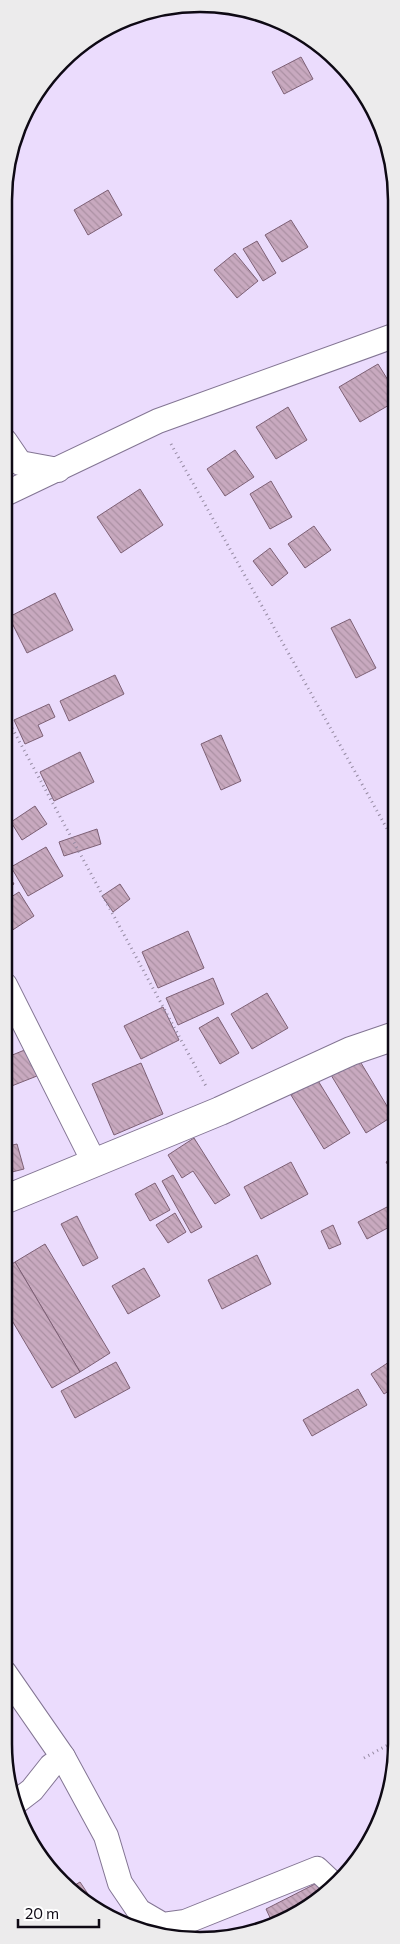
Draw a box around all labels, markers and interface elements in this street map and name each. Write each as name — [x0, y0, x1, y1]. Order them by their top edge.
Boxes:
scale bar — [18, 1896, 99, 1928]
text: 20 m — [25, 1904, 59, 1922]

